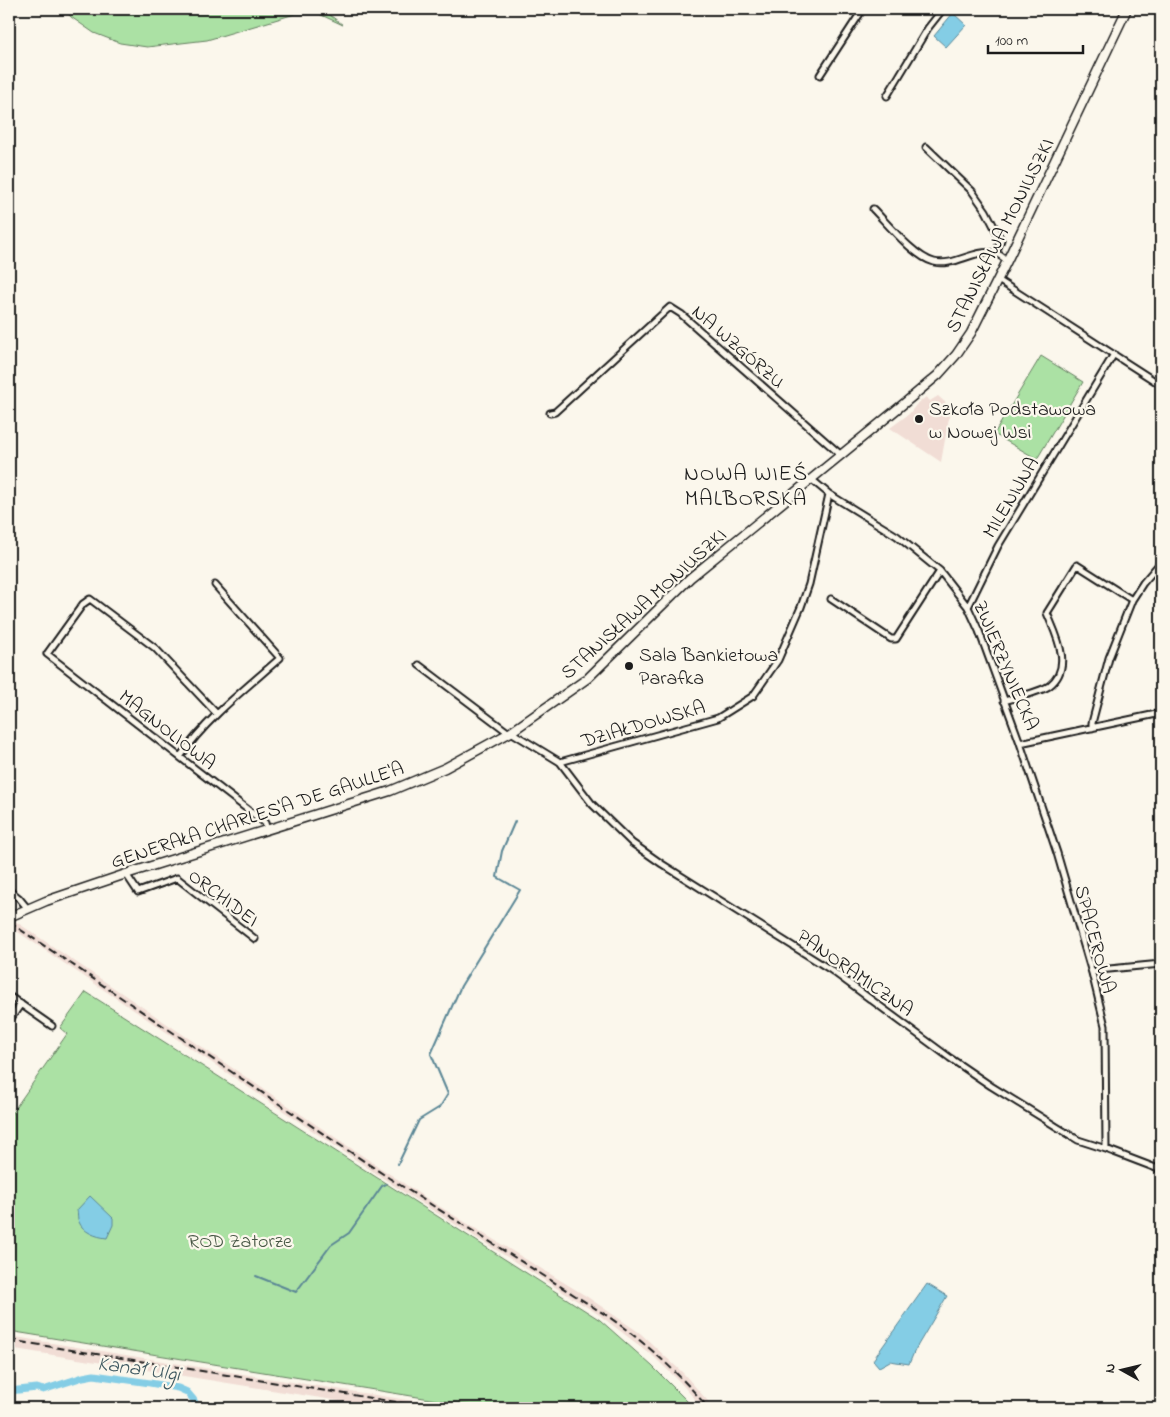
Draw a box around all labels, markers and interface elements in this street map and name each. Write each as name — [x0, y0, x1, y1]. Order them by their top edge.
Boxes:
scale bar — [988, 22, 1082, 54]
text: 100 m — [995, 30, 1028, 52]
street label: STANISŁAWA MONIUSZKI — [940, 134, 1063, 338]
street label: NA WZGÓRZU — [684, 299, 791, 397]
place label: Szkoła Podstawowa w Nowej Wsi — [929, 396, 1096, 448]
marker: Szkoła Podstawowa w Nowej Wsi — [913, 413, 925, 425]
street label: MILENIJNA — [977, 452, 1048, 544]
district label: NOWA WIEŚ MALBORSKA — [684, 459, 808, 516]
street label: STANISŁAWA MONIUSZKI — [555, 522, 734, 688]
street label: ZWIERZYNIECKA — [964, 597, 1045, 735]
place label: Sala Bankietowa Parafka — [639, 642, 778, 694]
marker: Sala Bankietowa Parafka — [623, 660, 635, 672]
street label: MAGNOLIOWA — [112, 684, 221, 778]
street label: DZIAŁDOWSKA — [577, 694, 709, 757]
street label: GENERAŁA CHARLES'A DE GAULLE'A — [107, 755, 408, 878]
street label: ORCHIDEI — [181, 863, 264, 935]
street label: SPACEROWA — [1065, 882, 1122, 997]
street label: PANORAMICZNA — [790, 923, 919, 1025]
park label: ROD Zatorze — [188, 1228, 292, 1257]
north arrow — [1098, 1344, 1148, 1394]
water label: Kanał Ulgi — [95, 1349, 184, 1392]
text: N — [1100, 1362, 1122, 1375]

